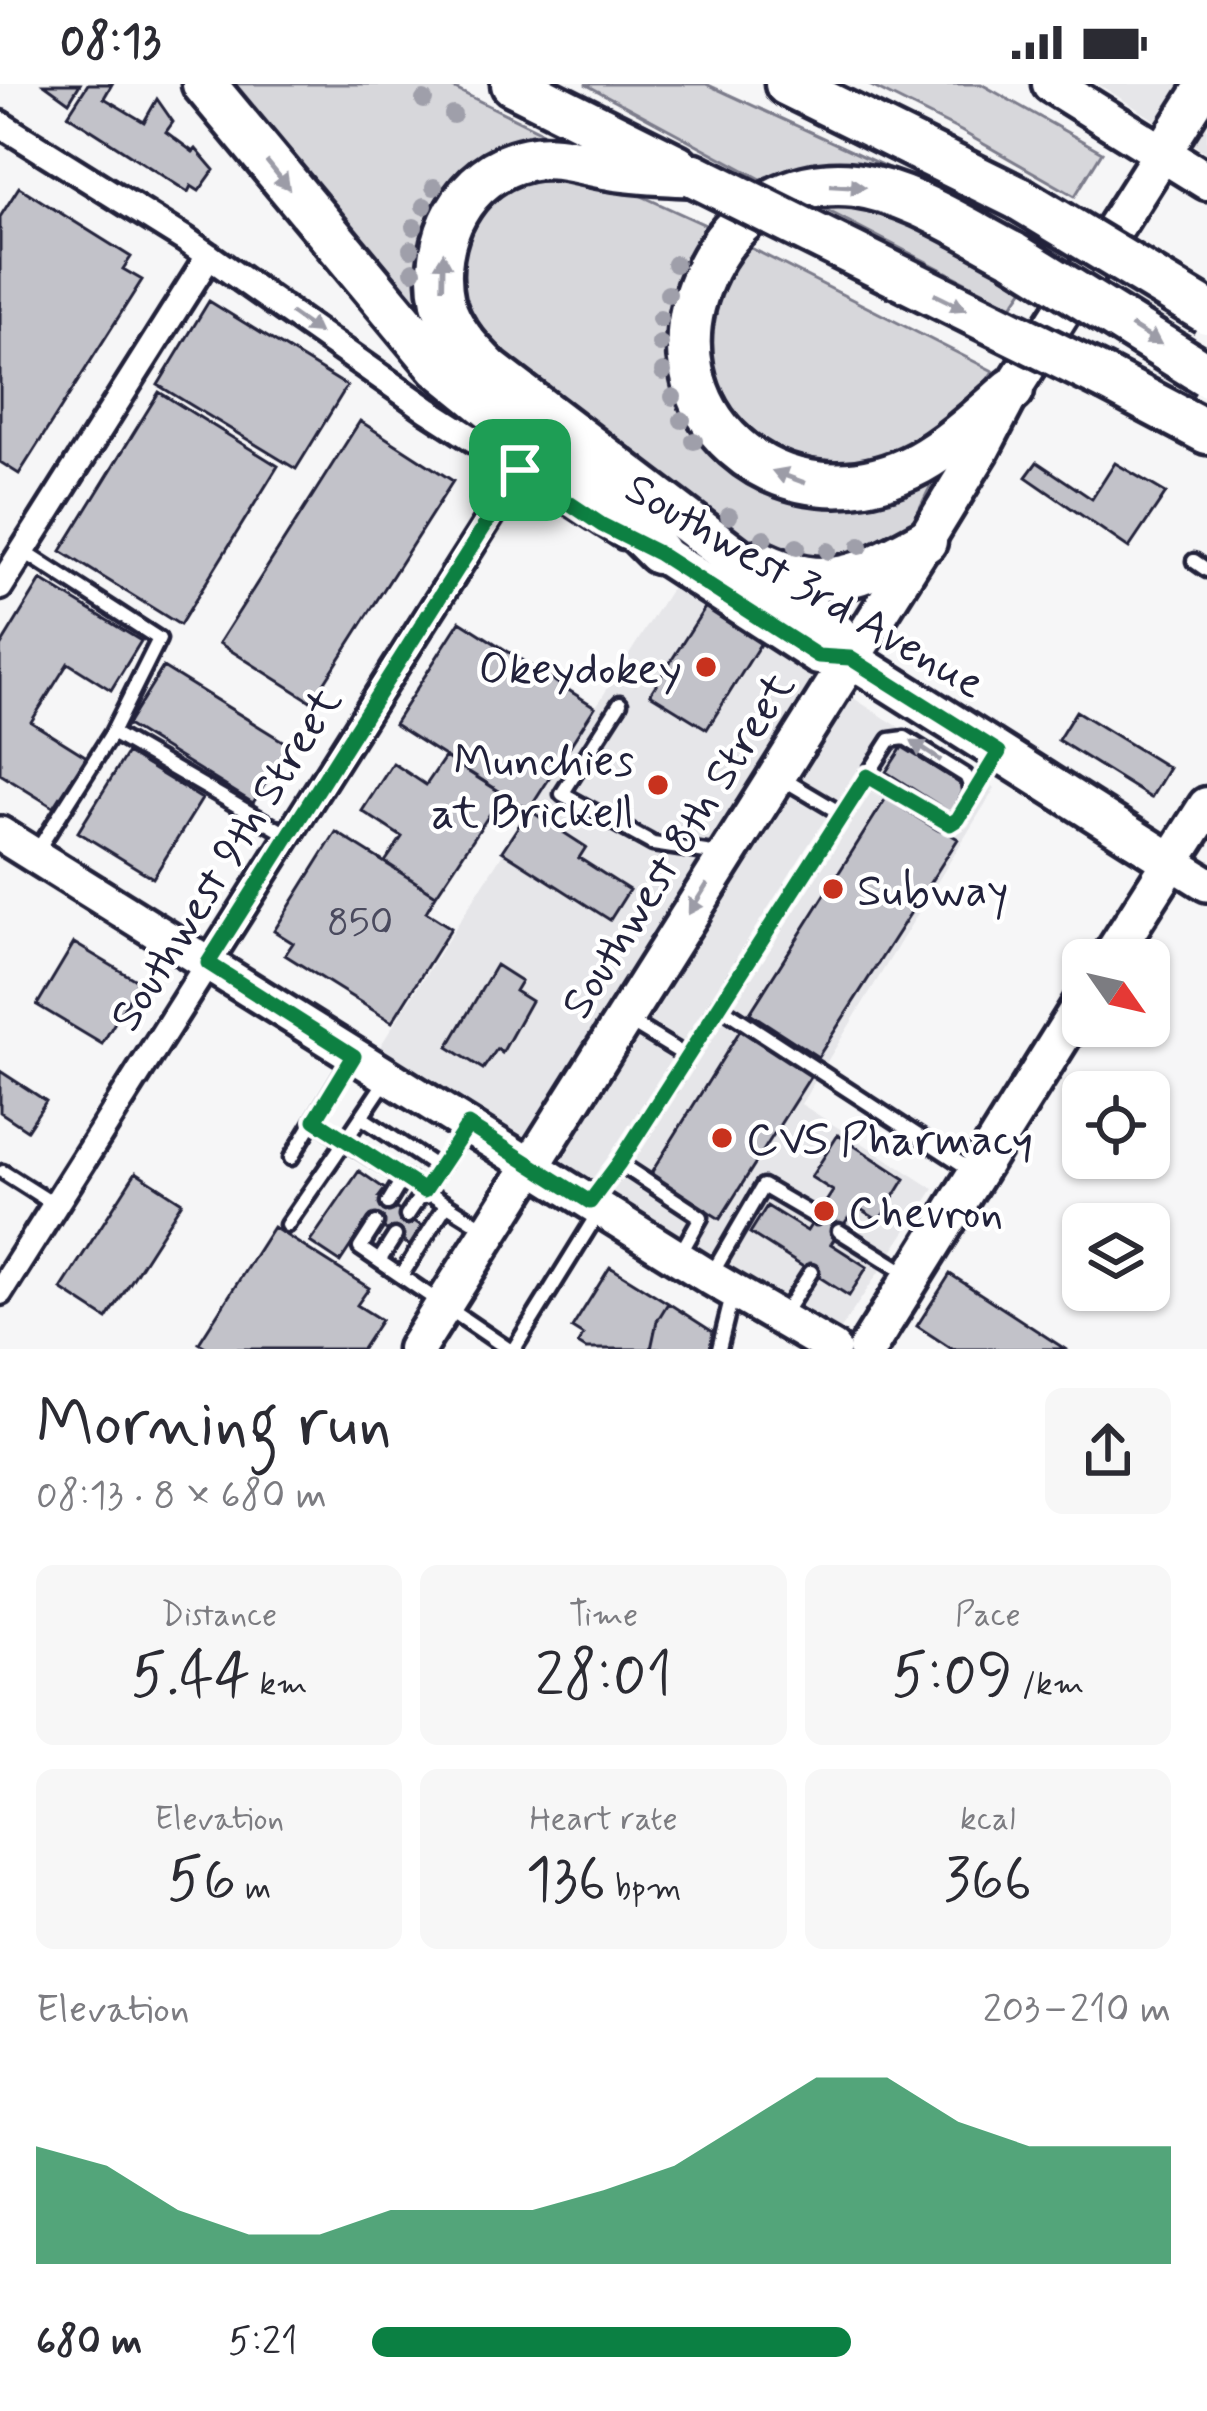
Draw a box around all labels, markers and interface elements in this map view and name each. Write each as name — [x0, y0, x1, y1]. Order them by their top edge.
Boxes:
text: 08:13 — [60, 13, 161, 72]
one-way arrow — [265, 159, 290, 190]
one-way arrow — [830, 177, 867, 196]
one-way arrow — [433, 250, 453, 288]
one-way arrow — [933, 291, 967, 311]
one-way arrow — [288, 311, 321, 334]
one-way arrow — [1130, 323, 1163, 345]
pin — [469, 419, 571, 521]
icon: arrive — [487, 437, 553, 503]
street label: Southwest 3rd Avenue — [614, 460, 995, 714]
one-way arrow — [771, 467, 807, 485]
place label: Okeydokey — [479, 641, 682, 700]
marker: Okeydokey — [693, 654, 719, 680]
street label: Southwest 8th Street — [548, 661, 810, 1030]
street label: Southwest 9th Street — [97, 677, 357, 1043]
place label: Munchies at Brickell — [431, 733, 634, 844]
one-way arrow — [909, 740, 942, 762]
marker: Munchies at Brickell — [645, 772, 671, 798]
place label: Subway — [857, 863, 1009, 922]
marker: Subway — [820, 876, 846, 902]
one-way arrow — [688, 883, 710, 916]
house number: 850 — [327, 898, 393, 949]
north arrow — [1062, 939, 1170, 1047]
map controls — [1062, 939, 1170, 1311]
button: locate — [1062, 1071, 1170, 1179]
place label: CVS Pharmacy — [746, 1112, 1033, 1171]
marker: CVS Pharmacy — [709, 1125, 735, 1151]
place label: Chevron — [848, 1185, 1003, 1244]
marker: Chevron — [811, 1198, 837, 1224]
button: layers — [1062, 1203, 1170, 1311]
text: Morning run — [36, 1383, 392, 1469]
button: share — [1045, 1388, 1171, 1514]
text: 08:13 · 8 × 680 m — [36, 1471, 327, 1522]
text: Distance — [161, 1594, 277, 1638]
text: Time — [569, 1594, 638, 1638]
text: Pace — [955, 1594, 1021, 1638]
text: 5.44 — [131, 1638, 251, 1717]
text: 28:01 — [535, 1638, 672, 1717]
text: 5:09 — [891, 1638, 1013, 1717]
text: km — [251, 1663, 308, 1707]
text: /km — [1013, 1663, 1084, 1707]
text: Elevation — [154, 1798, 284, 1842]
text: Heart rate — [529, 1798, 678, 1842]
text: kcal — [960, 1798, 1016, 1842]
text: 56 — [167, 1842, 236, 1921]
text: 136 — [526, 1842, 606, 1921]
text: 366 — [944, 1842, 1032, 1921]
text: m — [236, 1867, 271, 1911]
text: bpm — [606, 1867, 681, 1911]
text: Elevation — [36, 1985, 190, 2036]
text: 203–210 m — [983, 1985, 1171, 2036]
text: 680 m — [36, 2317, 142, 2368]
text: 5:21 — [228, 2317, 298, 2368]

